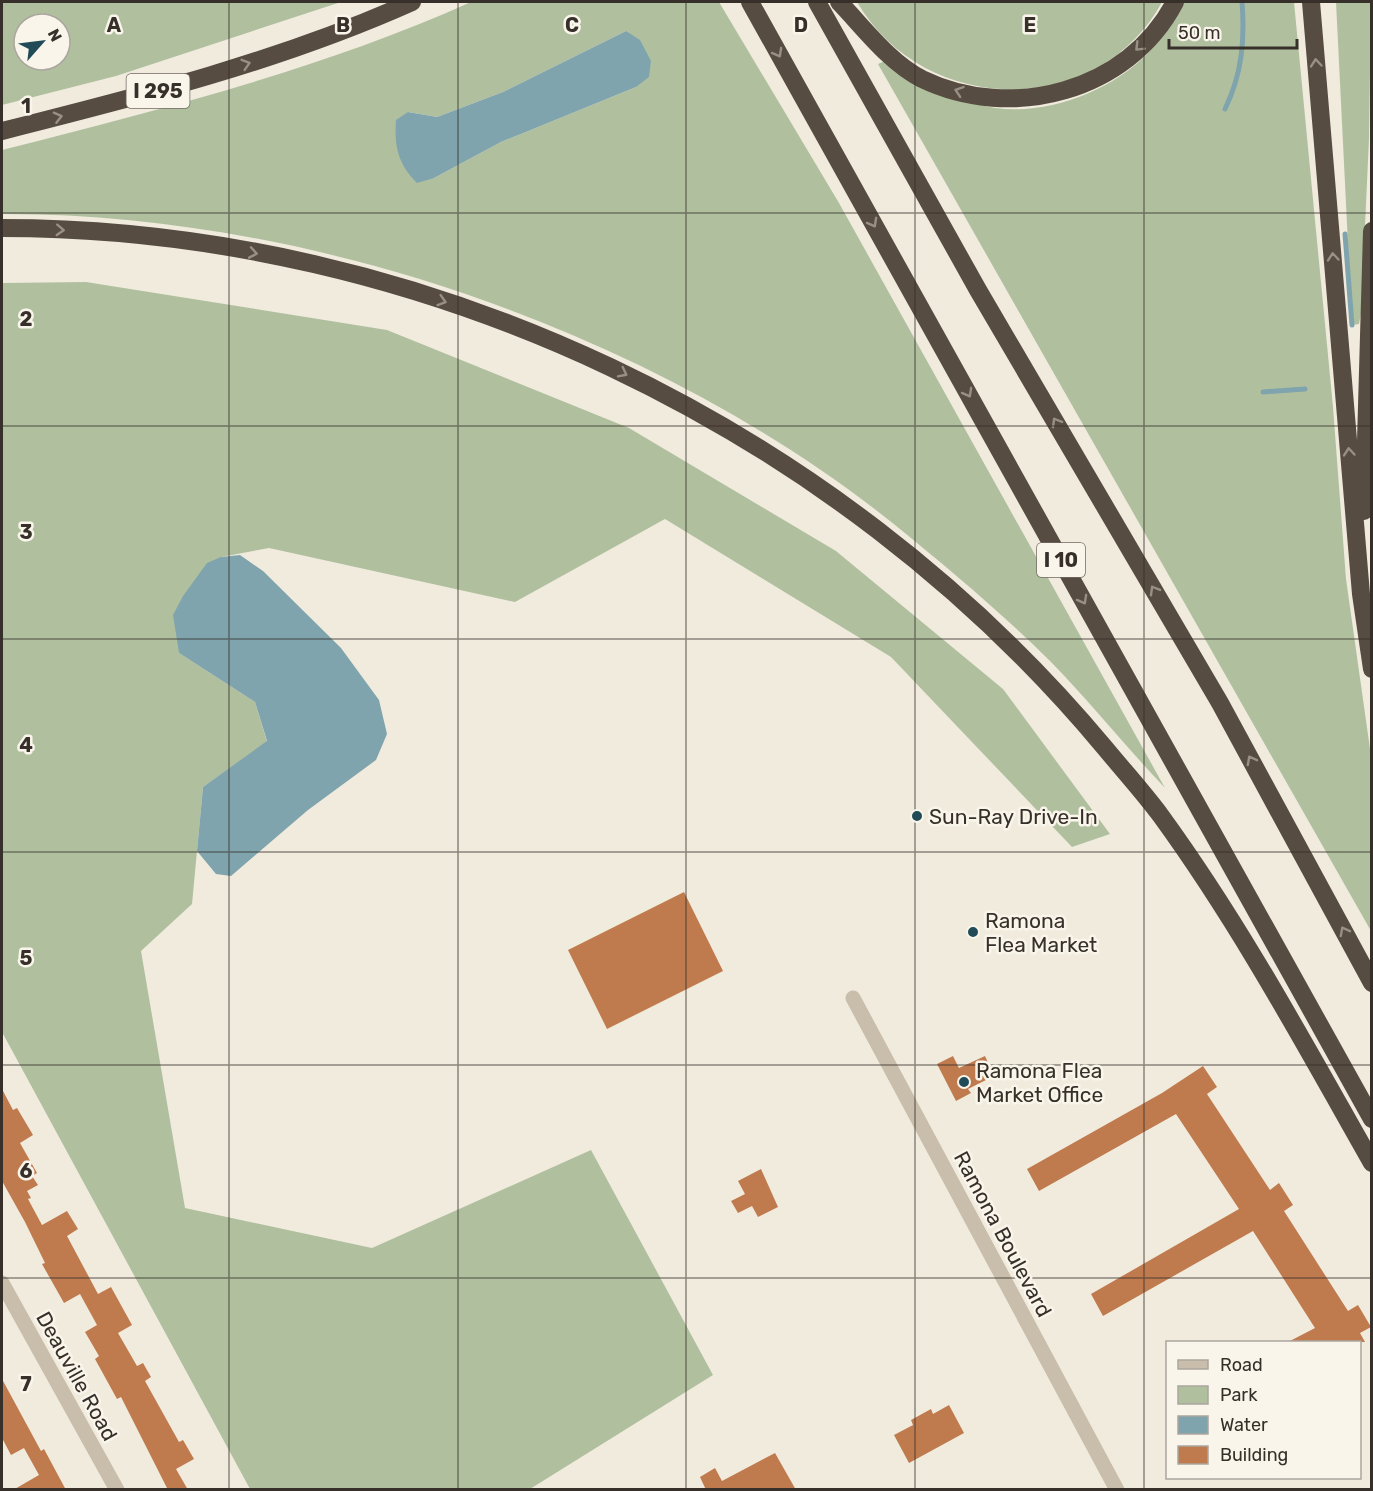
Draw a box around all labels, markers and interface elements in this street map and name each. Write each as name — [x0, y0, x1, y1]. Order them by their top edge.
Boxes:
north arrow — [12, 12, 72, 72]
scale bar — [1169, 12, 1296, 50]
text: A — [107, 13, 122, 37]
text: B — [336, 13, 350, 37]
text: C — [565, 13, 579, 37]
text: D — [794, 13, 808, 37]
text: E — [1024, 13, 1036, 37]
text: 50 m — [1178, 22, 1221, 44]
text: N — [44, 26, 66, 45]
one-way arrow — [1135, 40, 1146, 51]
one-way arrow — [771, 46, 782, 57]
one-way arrow — [1310, 58, 1323, 67]
one-way arrow — [240, 59, 251, 71]
road number: I 295 — [126, 74, 190, 108]
one-way arrow — [954, 85, 965, 98]
text: 1 — [21, 94, 31, 118]
one-way arrow — [53, 111, 63, 124]
one-way arrow — [866, 217, 877, 227]
one-way arrow — [55, 223, 64, 236]
one-way arrow — [249, 246, 258, 258]
one-way arrow — [1326, 253, 1339, 262]
one-way arrow — [436, 294, 447, 306]
text: 2 — [20, 307, 33, 331]
one-way arrow — [617, 365, 628, 377]
one-way arrow — [961, 387, 972, 398]
one-way arrow — [1051, 418, 1063, 428]
one-way arrow — [1342, 447, 1355, 456]
text: 3 — [19, 520, 33, 544]
road number: I 10 — [1037, 543, 1085, 577]
one-way arrow — [1150, 586, 1161, 597]
one-way arrow — [1076, 594, 1087, 605]
text: 4 — [19, 733, 33, 757]
one-way arrow — [1247, 756, 1258, 766]
place label: Sun-Ray Drive-In — [929, 804, 1098, 829]
marker: Sun-Ray Drive-In — [910, 809, 924, 823]
place label: Ramona Flea Market — [985, 908, 1097, 957]
marker: Ramona Flea Market — [966, 925, 980, 939]
one-way arrow — [1340, 927, 1351, 937]
text: 5 — [20, 946, 33, 970]
place label: Ramona Flea Market Office — [976, 1058, 1103, 1107]
marker: Ramona Flea Market Office — [957, 1075, 971, 1089]
street label: Ramona Boulevard — [949, 1147, 1057, 1321]
text: 6 — [19, 1159, 33, 1183]
street label: Deauville Road — [31, 1307, 123, 1445]
legend — [1166, 1341, 1361, 1479]
text: Road — [1220, 1354, 1263, 1376]
text: 7 — [20, 1372, 32, 1396]
text: Park — [1220, 1384, 1258, 1406]
text: Water — [1220, 1414, 1268, 1436]
text: Building — [1220, 1444, 1288, 1466]

